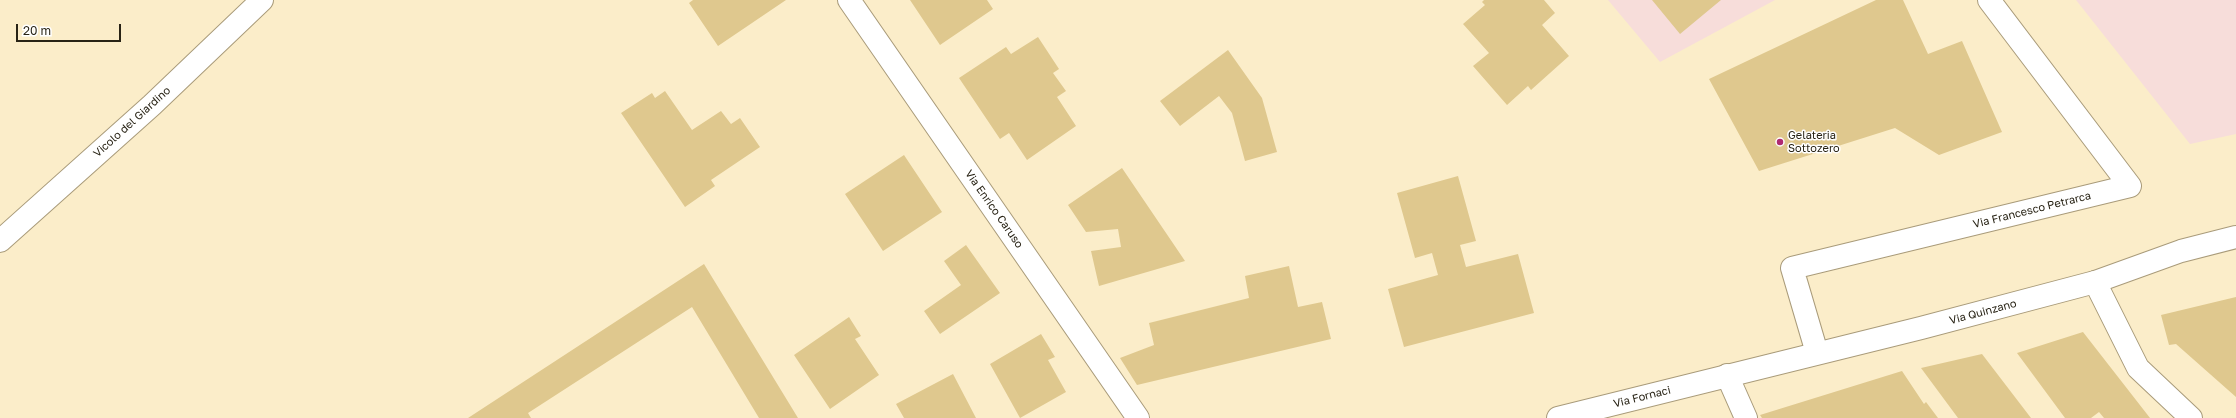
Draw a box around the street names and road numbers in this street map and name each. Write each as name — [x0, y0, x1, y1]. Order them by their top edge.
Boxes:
street label: Vicolo del Giardino — [91, 84, 173, 160]
street label: Via Enrico Caruso — [962, 167, 1026, 251]
street label: Via Francesco Petrarca — [1972, 189, 2092, 231]
street label: Via Quinzano — [1948, 297, 2018, 327]
street label: Via Fornaci — [1612, 384, 1672, 410]

